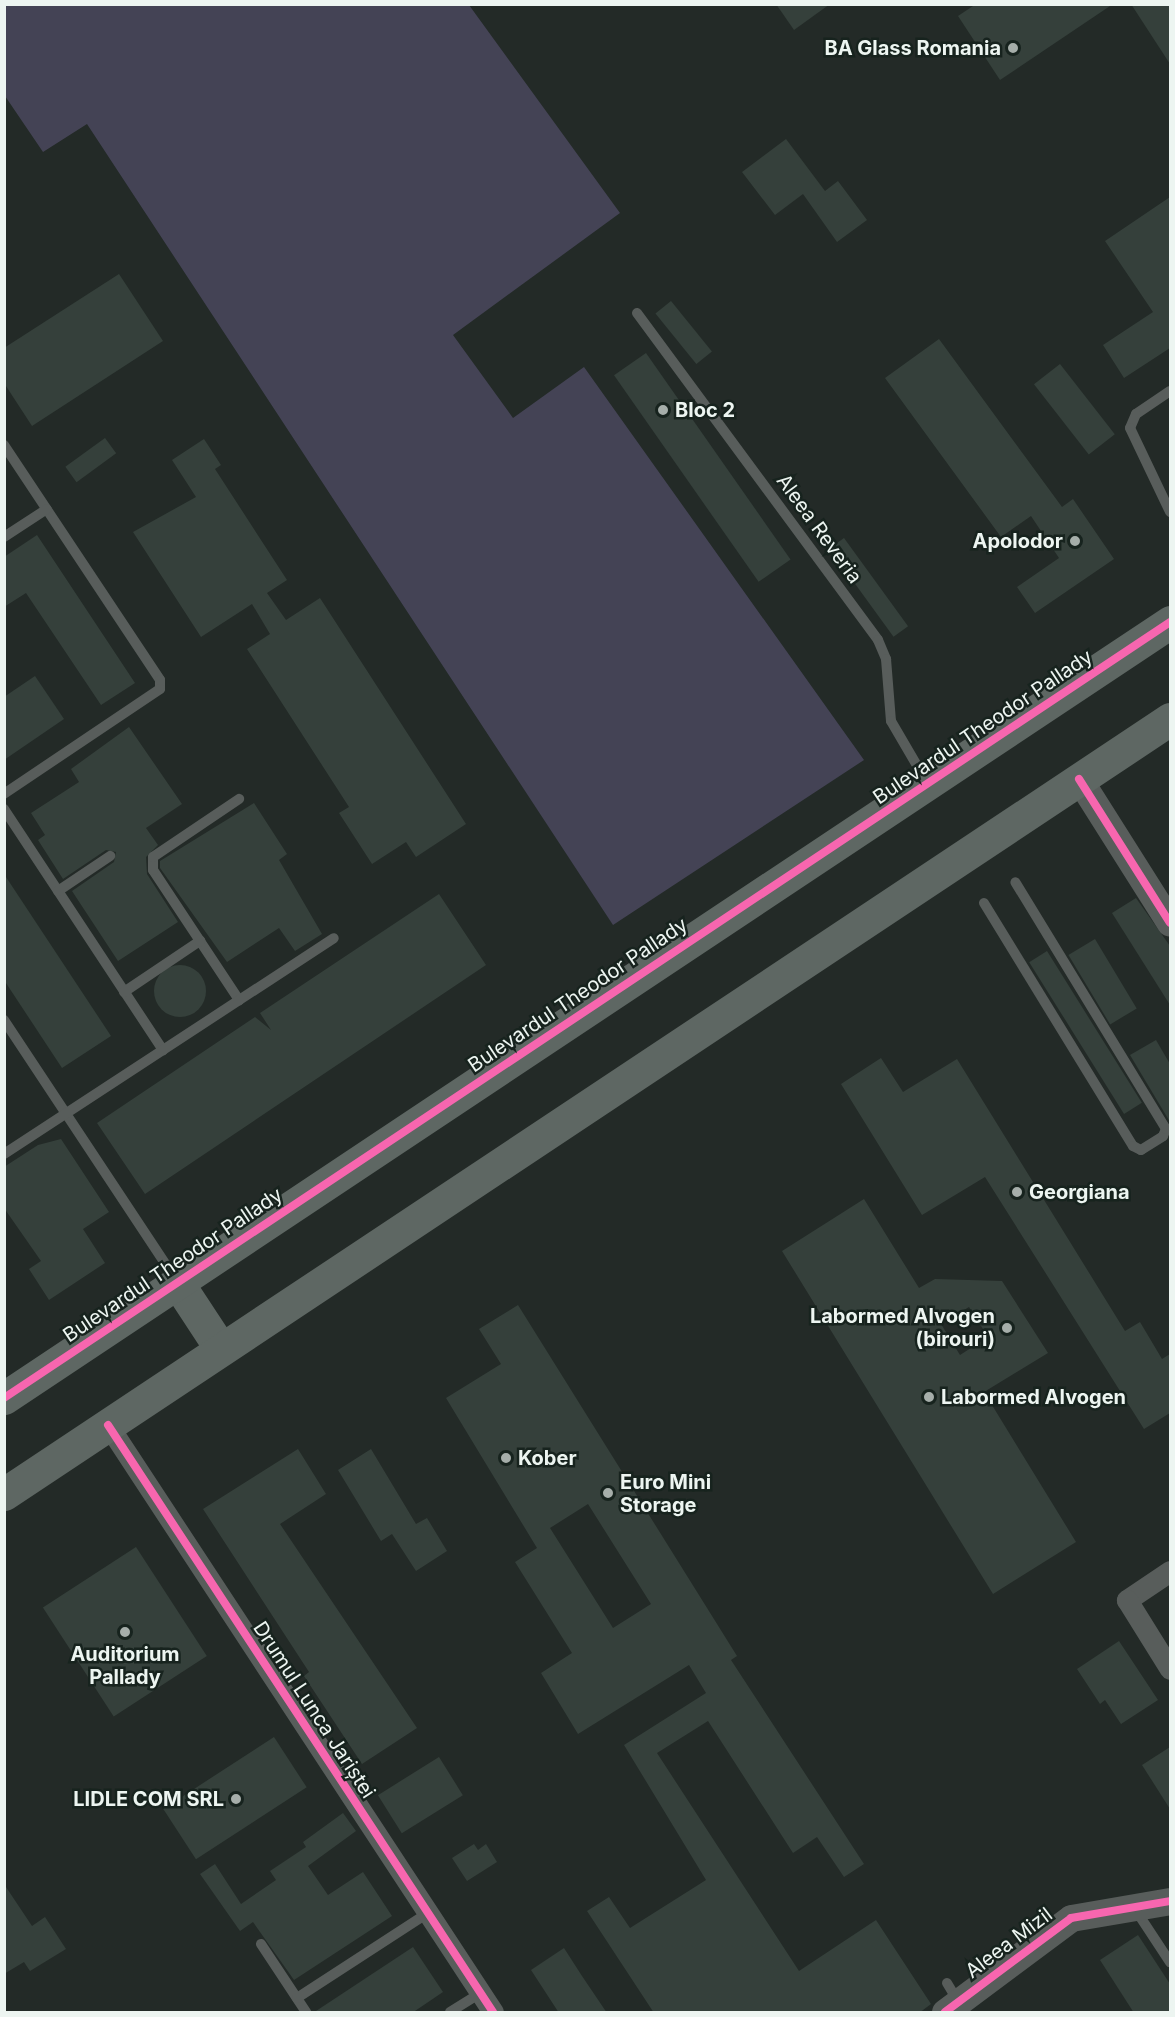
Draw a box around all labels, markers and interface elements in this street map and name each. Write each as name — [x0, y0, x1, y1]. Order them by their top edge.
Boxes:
place label: BA Glass Romania — [824, 36, 1001, 60]
marker: BA Glass Romania — [1006, 41, 1020, 55]
place label: Bloc 2 — [675, 398, 735, 422]
marker: Bloc 2 — [656, 403, 670, 417]
street label: Aleea Reveria — [771, 470, 867, 588]
place label: Apolodor — [972, 529, 1063, 553]
marker: Apolodor — [1068, 534, 1082, 548]
street label: Bulevardul Theodor Pallady — [869, 645, 1097, 809]
street label: Bulevardul Theodor Pallady — [464, 913, 692, 1077]
place label: Georgiana — [1029, 1180, 1130, 1204]
street label: Bulevardul Theodor Pallady — [59, 1183, 287, 1347]
marker: Georgiana — [1010, 1185, 1024, 1199]
place label: Labormed Alvogen (birouri) — [810, 1304, 995, 1351]
marker: Labormed Alvogen (birouri) — [1000, 1321, 1014, 1335]
place label: Labormed Alvogen — [941, 1385, 1126, 1409]
marker: Labormed Alvogen — [922, 1390, 936, 1404]
place label: Kober — [518, 1446, 577, 1470]
marker: Kober — [499, 1451, 513, 1465]
place label: Euro Mini Storage — [620, 1470, 711, 1517]
marker: Euro Mini Storage — [601, 1486, 615, 1500]
street label: Drumul Lunca Jariștei — [248, 1617, 380, 1803]
marker: Auditorium Pallady — [118, 1625, 132, 1639]
place label: Auditorium Pallady — [70, 1642, 180, 1689]
place label: LIDLE COM SRL — [73, 1787, 224, 1811]
marker: LIDLE COM SRL — [229, 1792, 243, 1806]
street label: Aleea Mizil — [961, 1903, 1057, 1983]

